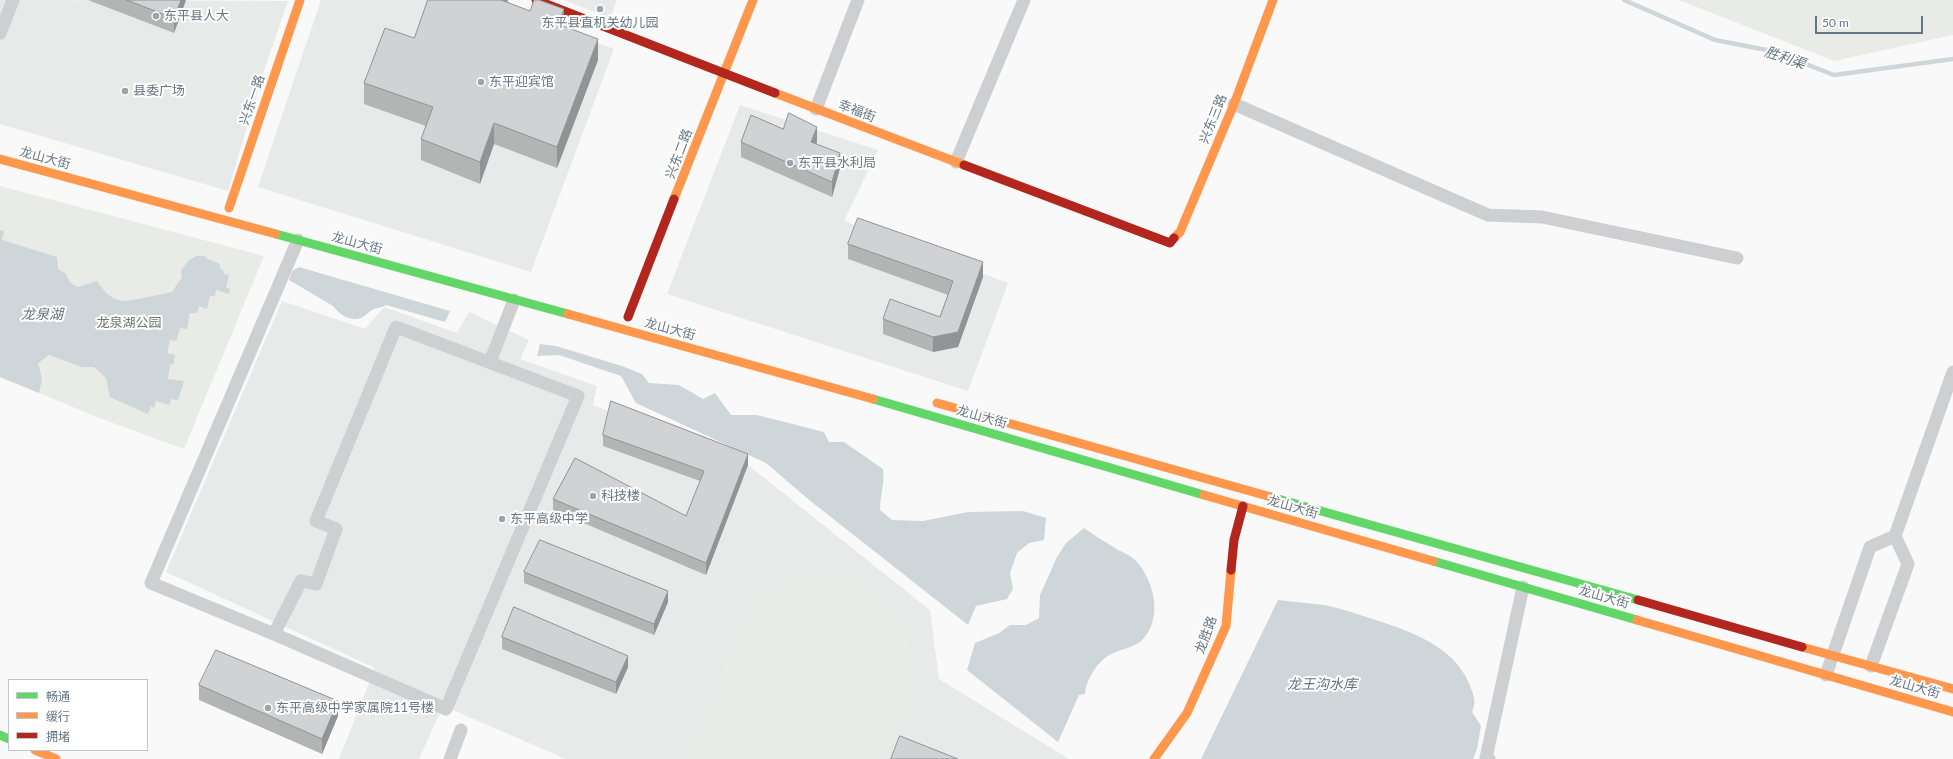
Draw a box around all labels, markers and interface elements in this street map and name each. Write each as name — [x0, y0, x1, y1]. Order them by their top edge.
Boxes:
marker: 东平县直机关幼儿园 — [595, 4, 605, 14]
place label: 东平县人大 — [164, 8, 229, 24]
scale bar — [1817, 8, 1925, 34]
marker: 东平县人大 — [151, 11, 161, 21]
place label: 东平县直机关幼儿园 — [542, 15, 658, 31]
text: 50 m — [1822, 15, 1849, 30]
water label: 胜利渠 — [1762, 43, 1808, 73]
street label: 兴东一路 — [236, 73, 268, 127]
place label: 东平迎宾馆 — [489, 74, 554, 90]
marker: 东平迎宾馆 — [476, 77, 486, 87]
place label: 县委广场 — [133, 83, 185, 99]
marker: 县委广场 — [120, 86, 130, 96]
street label: 兴东三路 — [1196, 92, 1230, 146]
street label: 幸福街 — [836, 97, 878, 125]
street label: 兴东二路 — [662, 127, 696, 181]
street label: 龙山大街 — [18, 144, 72, 172]
place label: 东平县水利局 — [798, 155, 876, 171]
marker: 东平县水利局 — [785, 158, 795, 168]
street label: 龙山大街 — [330, 229, 384, 257]
water label: 龙泉湖 — [21, 306, 63, 322]
park label: 龙泉湖公园 — [97, 315, 161, 331]
street label: 龙山大街 — [643, 315, 697, 343]
street label: 龙山大街 — [955, 402, 1009, 432]
place label: 科技楼 — [601, 488, 640, 504]
marker: 科技楼 — [588, 491, 598, 501]
street label: 龙山大街 — [1266, 492, 1320, 522]
place label: 东平高级中学 — [510, 511, 588, 527]
marker: 东平高级中学 — [497, 514, 507, 524]
street label: 龙山大街 — [1577, 582, 1631, 612]
street label: 龙胜路 — [1192, 614, 1220, 656]
street label: 龙山大街 — [1888, 672, 1942, 702]
water label: 龙王沟水库 — [1287, 676, 1357, 692]
legend — [8, 679, 148, 751]
text: 畅通 — [46, 689, 70, 704]
place label: 东平高级中学家属院11号楼 — [276, 700, 434, 716]
marker: 东平高级中学家属院11号楼 — [263, 703, 273, 713]
text: 缓行 — [46, 709, 70, 724]
text: 拥堵 — [46, 729, 70, 744]

